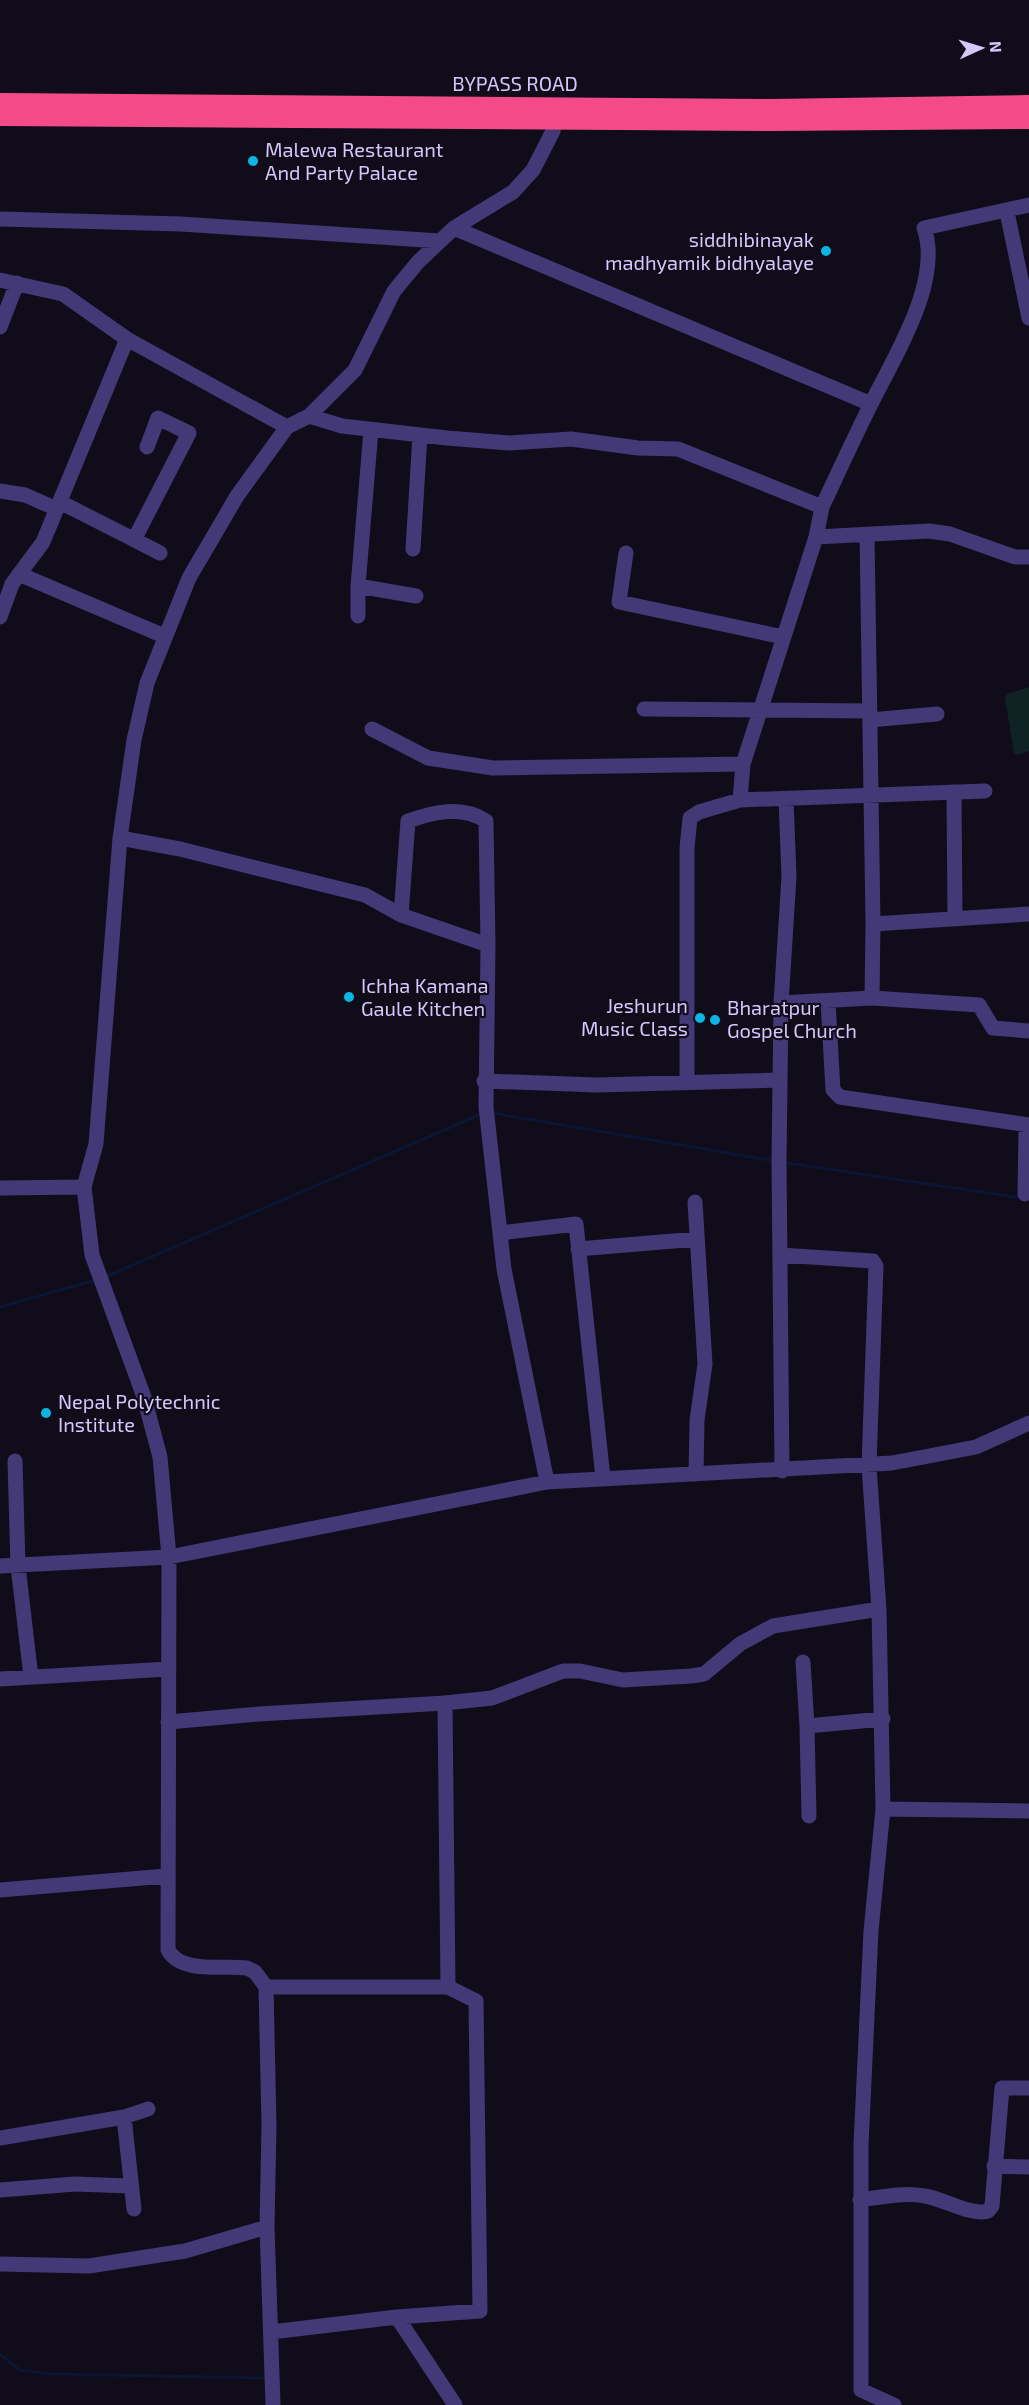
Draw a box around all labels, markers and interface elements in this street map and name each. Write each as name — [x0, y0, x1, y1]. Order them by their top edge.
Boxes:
north arrow — [951, 18, 1011, 78]
text: N — [987, 40, 1006, 53]
street label: BYPASS ROAD — [452, 71, 578, 95]
place label: Malewa Restaurant And Party Palace — [265, 137, 444, 184]
marker: Malewa Restaurant And Party Palace — [246, 154, 260, 168]
place label: siddhibinayak madhyamik bidhyalaye — [605, 227, 814, 274]
marker: siddhibinayak madhyamik bidhyalaye — [819, 244, 833, 258]
place label: Ichha Kamana Gaule Kitchen — [361, 973, 489, 1020]
marker: Ichha Kamana Gaule Kitchen — [342, 990, 356, 1004]
place label: Jeshurun Music Class — [581, 993, 688, 1040]
place label: Bharatpur Gospel Church — [727, 995, 857, 1042]
marker: Jeshurun Music Class — [693, 1011, 707, 1025]
marker: Bharatpur Gospel Church — [708, 1013, 722, 1027]
place label: Nepal Polytechnic Institute — [58, 1389, 221, 1436]
marker: Nepal Polytechnic Institute — [39, 1406, 53, 1420]

